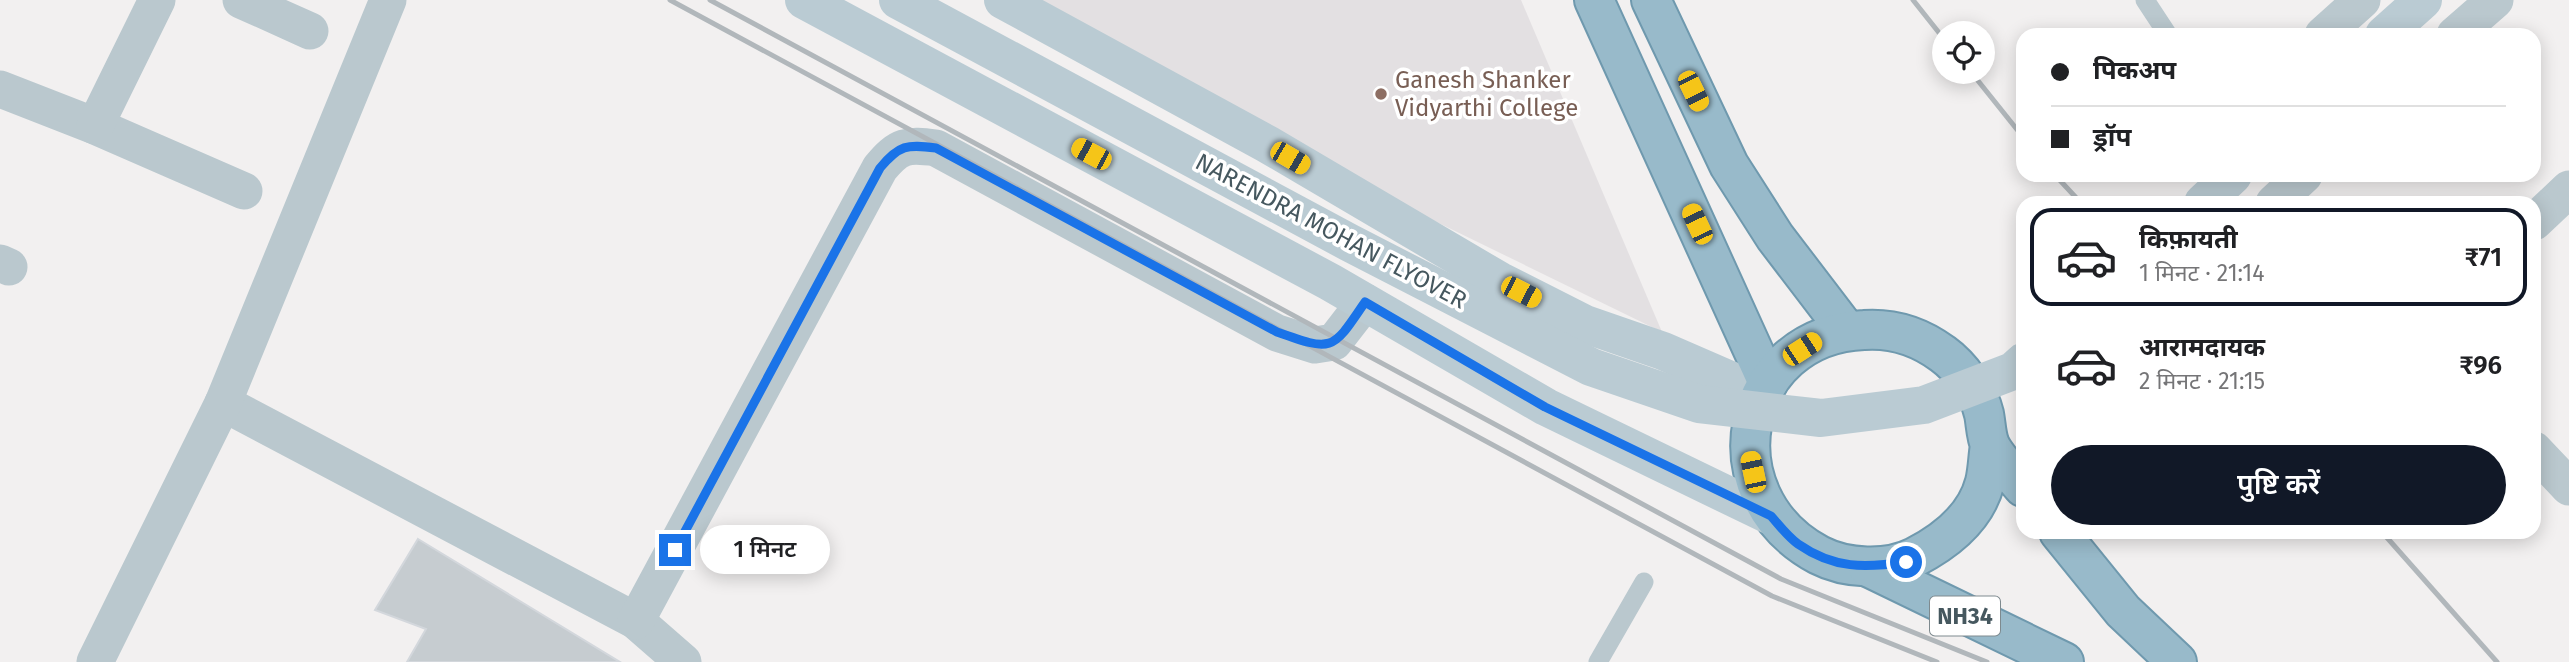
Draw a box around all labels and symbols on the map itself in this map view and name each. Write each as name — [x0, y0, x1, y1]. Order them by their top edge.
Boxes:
place label: Ganesh Shanker Vidyarthi College — [1395, 66, 1578, 122]
car — [1675, 68, 1712, 114]
marker: Ganesh Shanker Vidyarthi College — [1373, 86, 1389, 102]
car — [1068, 135, 1115, 173]
car — [1267, 138, 1314, 178]
street label: NARENDRA MOHAN FLYOVER — [1191, 147, 1471, 315]
car — [1679, 201, 1716, 247]
car — [1498, 273, 1545, 311]
car — [1779, 329, 1826, 369]
car — [1739, 449, 1768, 495]
callout: 1 मिनट — [700, 526, 829, 574]
route end — [659, 534, 691, 566]
route start — [1890, 546, 1922, 578]
road number: NH34 — [1930, 596, 2000, 636]

